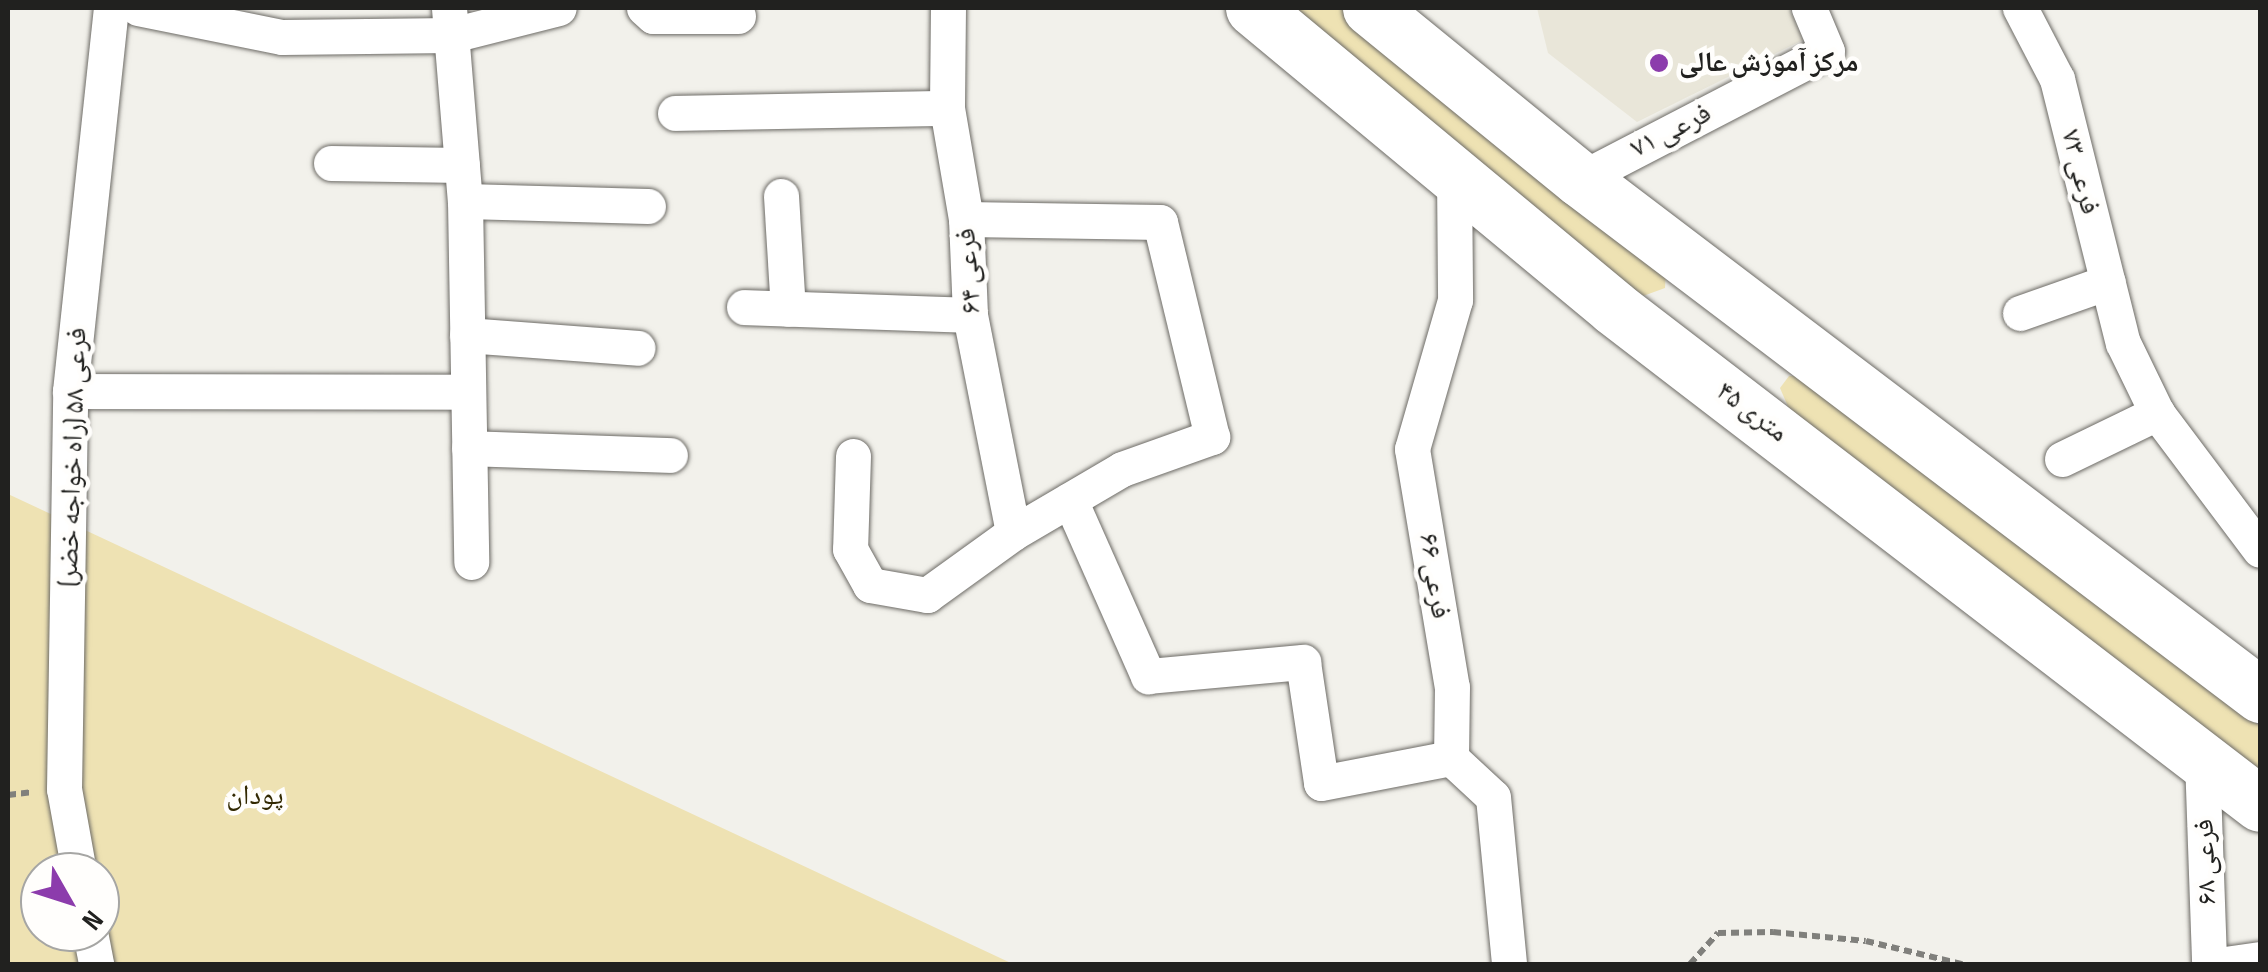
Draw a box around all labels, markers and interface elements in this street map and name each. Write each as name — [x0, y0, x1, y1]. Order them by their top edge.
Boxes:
place label: مرکز آموزش عالی — [1679, 46, 1859, 80]
marker: مرکز آموزش عالی — [1648, 52, 1670, 74]
street label: فرعی ۷۱ — [1625, 96, 1717, 166]
street label: فرعی ۷۳ — [2053, 126, 2107, 218]
street label: فرعی ۶۴ — [949, 227, 989, 315]
street label: فرعی ۵۸ (راه خواجه خضر) — [52, 327, 94, 587]
street label: ۴۵ متری — [1710, 374, 1794, 450]
street label: فرعی ۶۶ — [1411, 531, 1457, 621]
park label: پودان — [226, 779, 284, 813]
street label: فرعی ۶۸ — [2188, 818, 2224, 906]
north arrow — [20, 852, 120, 952]
text: N — [75, 904, 110, 936]

